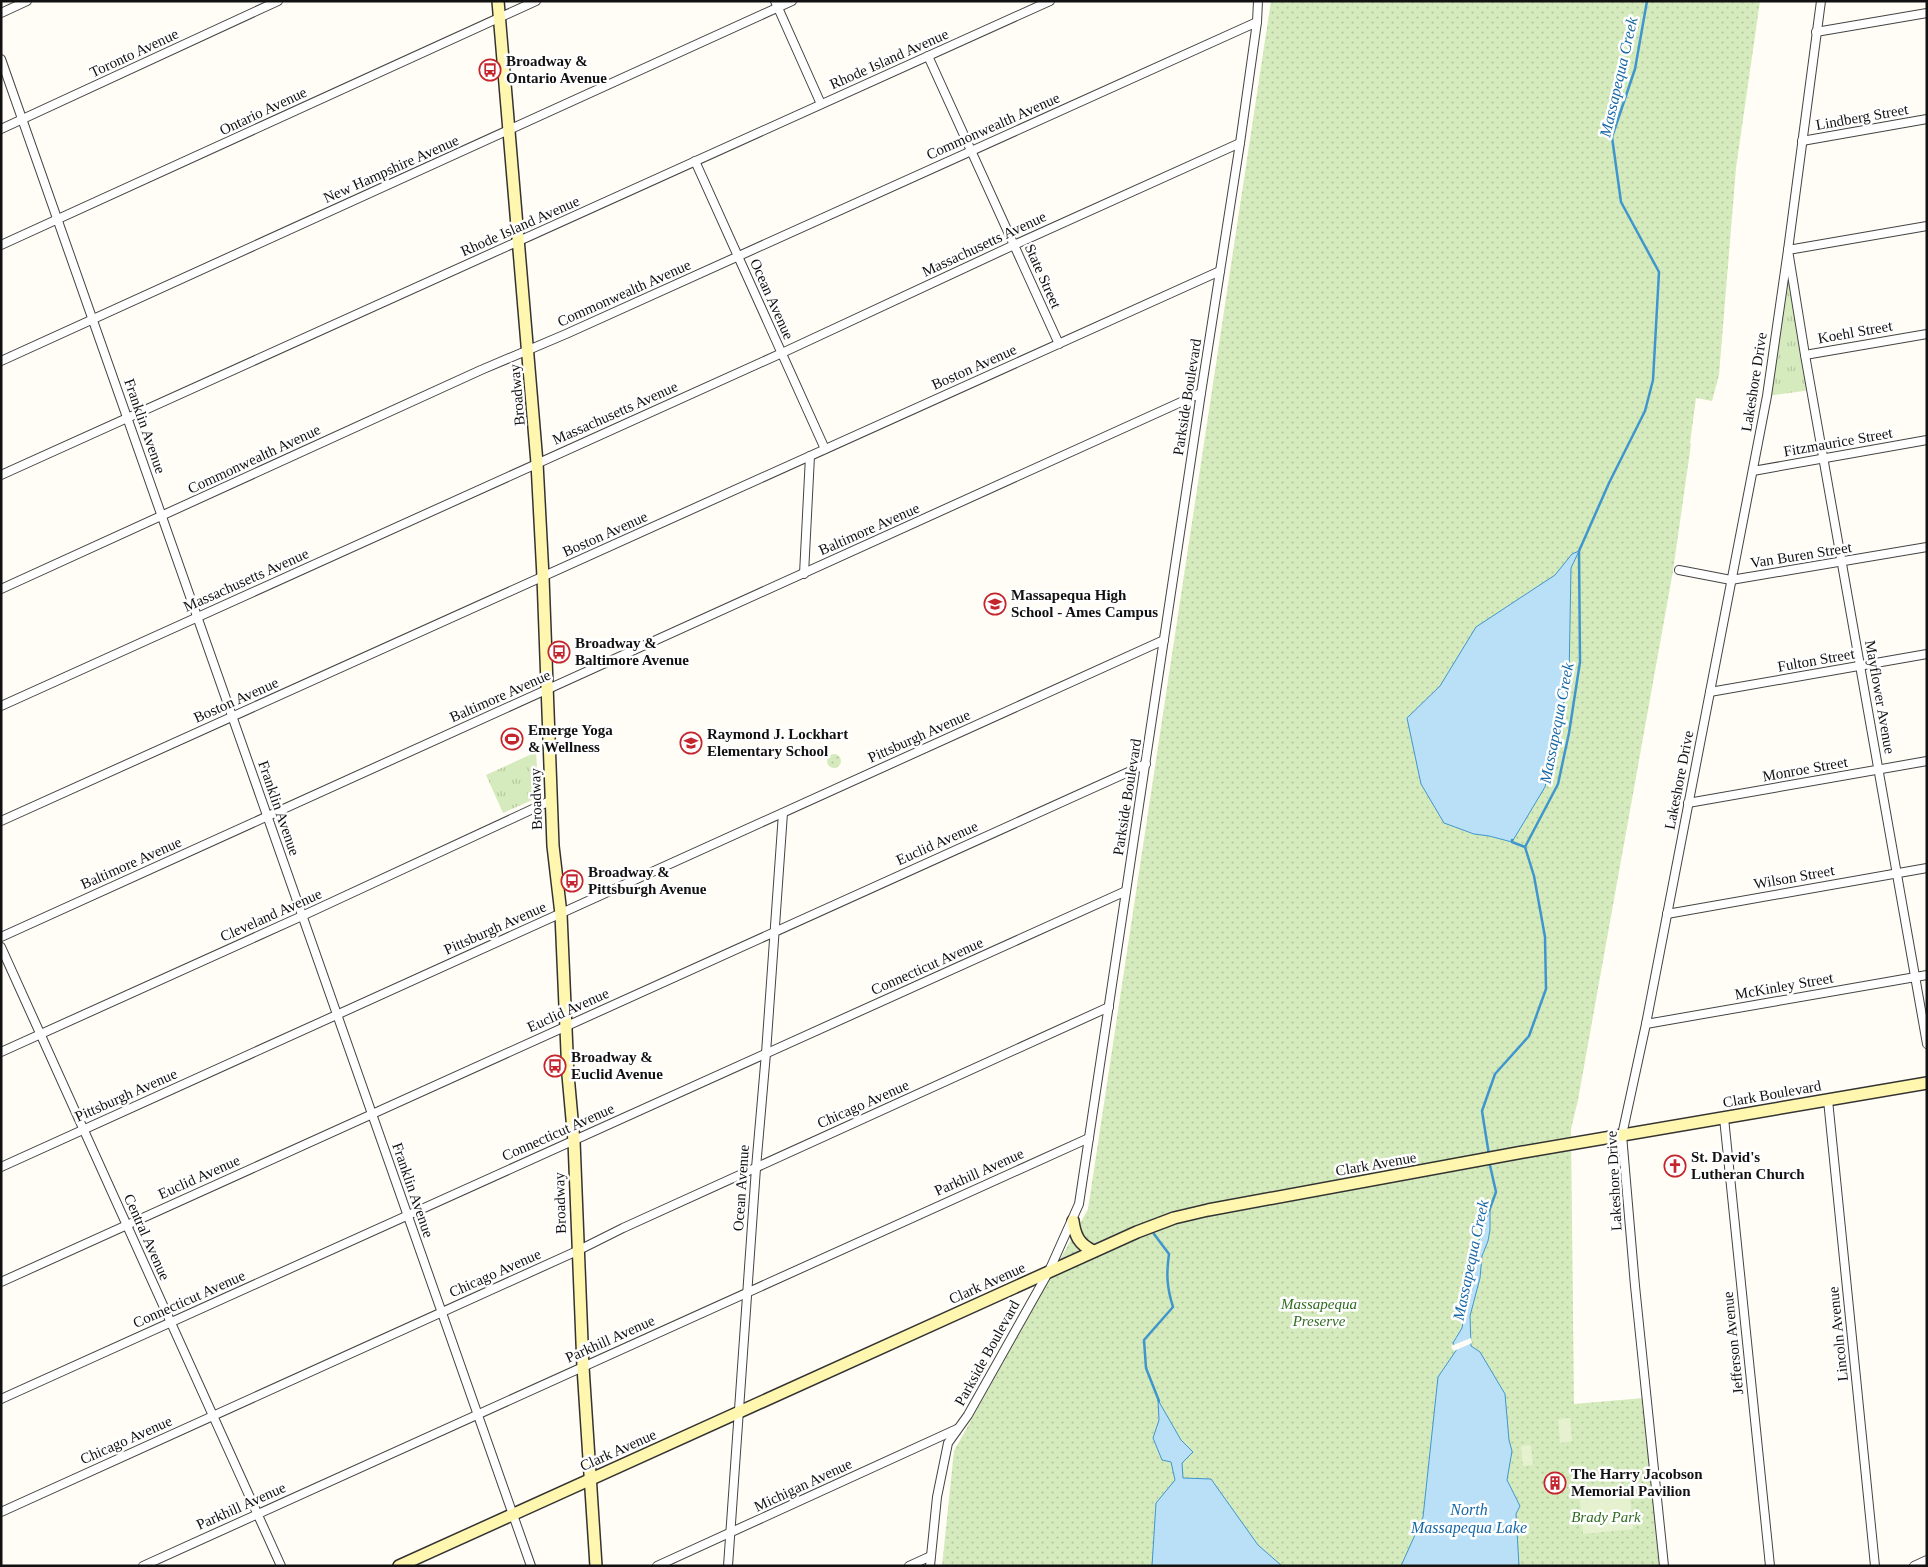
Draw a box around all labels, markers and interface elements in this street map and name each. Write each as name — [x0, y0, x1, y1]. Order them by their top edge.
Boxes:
water label: Massapequa Creek — [1596, 15, 1642, 140]
street label: Toronto Avenue — [87, 25, 181, 80]
street label: Rhode Island Avenue — [827, 26, 951, 92]
place label: Broadway & Ontario Avenue — [506, 53, 607, 86]
bus stop icon: Broadway & Ontario Avenue — [478, 58, 502, 82]
street label: Ontario Avenue — [217, 84, 309, 138]
street label: Commonwealth Avenue — [924, 89, 1062, 163]
street label: Lindberg Street — [1815, 101, 1910, 133]
street label: New Hampshire Avenue — [321, 132, 461, 206]
street label: Rhode Island Avenue — [458, 193, 582, 259]
street label: Massachusetts Avenue — [919, 208, 1049, 280]
street label: State Street — [1022, 241, 1065, 311]
street label: Commonwealth Avenue — [555, 256, 693, 330]
street label: Ocean Avenue — [747, 256, 797, 342]
street label: Koehl Street — [1816, 317, 1894, 346]
street label: Lakeshore Drive — [1738, 331, 1770, 433]
street label: Parkside Boulevard — [1170, 337, 1204, 456]
street label: Boston Avenue — [929, 341, 1019, 393]
street label: Broadway — [506, 363, 528, 426]
street label: Franklin Avenue — [121, 376, 169, 476]
street label: Massachusetts Avenue — [550, 378, 680, 448]
street label: Commonwealth Avenue — [185, 421, 323, 497]
street label: Fitzmaurice Street — [1782, 424, 1895, 459]
street label: Baltimore Avenue — [816, 500, 922, 558]
street label: Boston Avenue — [560, 508, 650, 560]
street label: Van Buren Street — [1749, 539, 1854, 571]
street label: Massachusetts Avenue — [181, 545, 311, 615]
place label: Massapequa High School - Ames Campus — [1011, 587, 1158, 620]
school or university icon: Massapequa High School - Ames Campus — [983, 592, 1007, 616]
place label: Broadway & Baltimore Avenue — [575, 635, 689, 668]
street label: Mayflower Avenue — [1862, 639, 1898, 755]
bus stop icon: Broadway & Baltimore Avenue — [547, 640, 571, 664]
street label: Fulton Street — [1776, 645, 1857, 675]
water label: Massapequa Creek — [1536, 660, 1578, 786]
street label: Baltimore Avenue — [447, 667, 553, 725]
street label: Boston Avenue — [191, 674, 281, 726]
street label: Pittsburgh Avenue — [866, 706, 973, 766]
place label: Emerge Yoga & Wellness — [528, 722, 613, 755]
place label: Raymond J. Lockhart Elementary School — [707, 726, 848, 759]
sports icon: Emerge Yoga & Wellness — [500, 727, 524, 751]
street label: Lakeshore Drive — [1662, 729, 1696, 831]
school or university icon: Raymond J. Lockhart Elementary School — [679, 731, 703, 755]
street label: Parkside Boulevard — [1110, 737, 1144, 856]
street label: Monroe Street — [1761, 753, 1850, 784]
street label: Franklin Avenue — [255, 758, 303, 858]
street label: Broadway — [527, 767, 545, 830]
street label: Euclid Avenue — [894, 818, 981, 868]
street label: Baltimore Avenue — [78, 834, 184, 892]
street label: Wilson Street — [1752, 862, 1836, 892]
place label: Broadway & Pittsburgh Avenue — [588, 864, 707, 897]
bus stop icon: Broadway & Pittsburgh Avenue — [560, 869, 584, 893]
street label: Cleveland Avenue — [218, 885, 324, 945]
street label: Pittsburgh Avenue — [442, 898, 549, 958]
street label: Connecticut Avenue — [869, 934, 986, 998]
street label: McKinley Street — [1734, 969, 1835, 1003]
street label: Euclid Avenue — [525, 985, 612, 1035]
place label: Broadway & Euclid Avenue — [571, 1049, 663, 1082]
bus stop icon: Broadway & Euclid Avenue — [543, 1054, 567, 1078]
street label: Pittsburgh Avenue — [73, 1065, 180, 1125]
street label: Chicago Avenue — [815, 1077, 912, 1131]
street label: Clark Boulevard — [1722, 1077, 1823, 1111]
street label: Connecticut Avenue — [500, 1100, 617, 1164]
street label: Lakeshore Drive — [1603, 1130, 1625, 1232]
street label: Franklin Avenue — [389, 1140, 437, 1240]
street label: Ocean Avenue — [730, 1144, 752, 1232]
street label: Parkhill Avenue — [932, 1145, 1026, 1199]
street label: Clark Avenue — [1334, 1149, 1418, 1179]
place label: St. David's Lutheran Church — [1691, 1149, 1805, 1182]
street label: Euclid Avenue — [156, 1152, 243, 1202]
church icon: St. David's Lutheran Church — [1663, 1154, 1687, 1178]
street label: Broadway — [551, 1171, 569, 1234]
street label: Central Avenue — [121, 1191, 173, 1283]
water label: Massapequa Creek — [1449, 1198, 1493, 1323]
street label: Chicago Avenue — [447, 1246, 544, 1300]
street label: Clark Avenue — [946, 1259, 1028, 1307]
street label: Connecticut Avenue — [131, 1267, 248, 1331]
street label: Lincoln Avenue — [1825, 1286, 1851, 1382]
street label: Jefferson Avenue — [1720, 1291, 1746, 1395]
park label: Massapequa Preserve — [1280, 1296, 1357, 1329]
street label: Parkside Boulevard — [951, 1297, 1023, 1408]
street label: Parkhill Avenue — [563, 1312, 657, 1366]
street label: Chicago Avenue — [78, 1413, 175, 1467]
street label: Clark Avenue — [577, 1426, 659, 1474]
street label: Michigan Avenue — [752, 1455, 855, 1515]
place label: The Harry Jacobson Memorial Pavilion — [1571, 1466, 1703, 1499]
building icon: The Harry Jacobson Memorial Pavilion — [1543, 1471, 1567, 1495]
street label: Parkhill Avenue — [194, 1479, 288, 1533]
water label: North Massapequa Lake — [1410, 1501, 1527, 1537]
park label: Brady Park — [1571, 1509, 1641, 1525]

